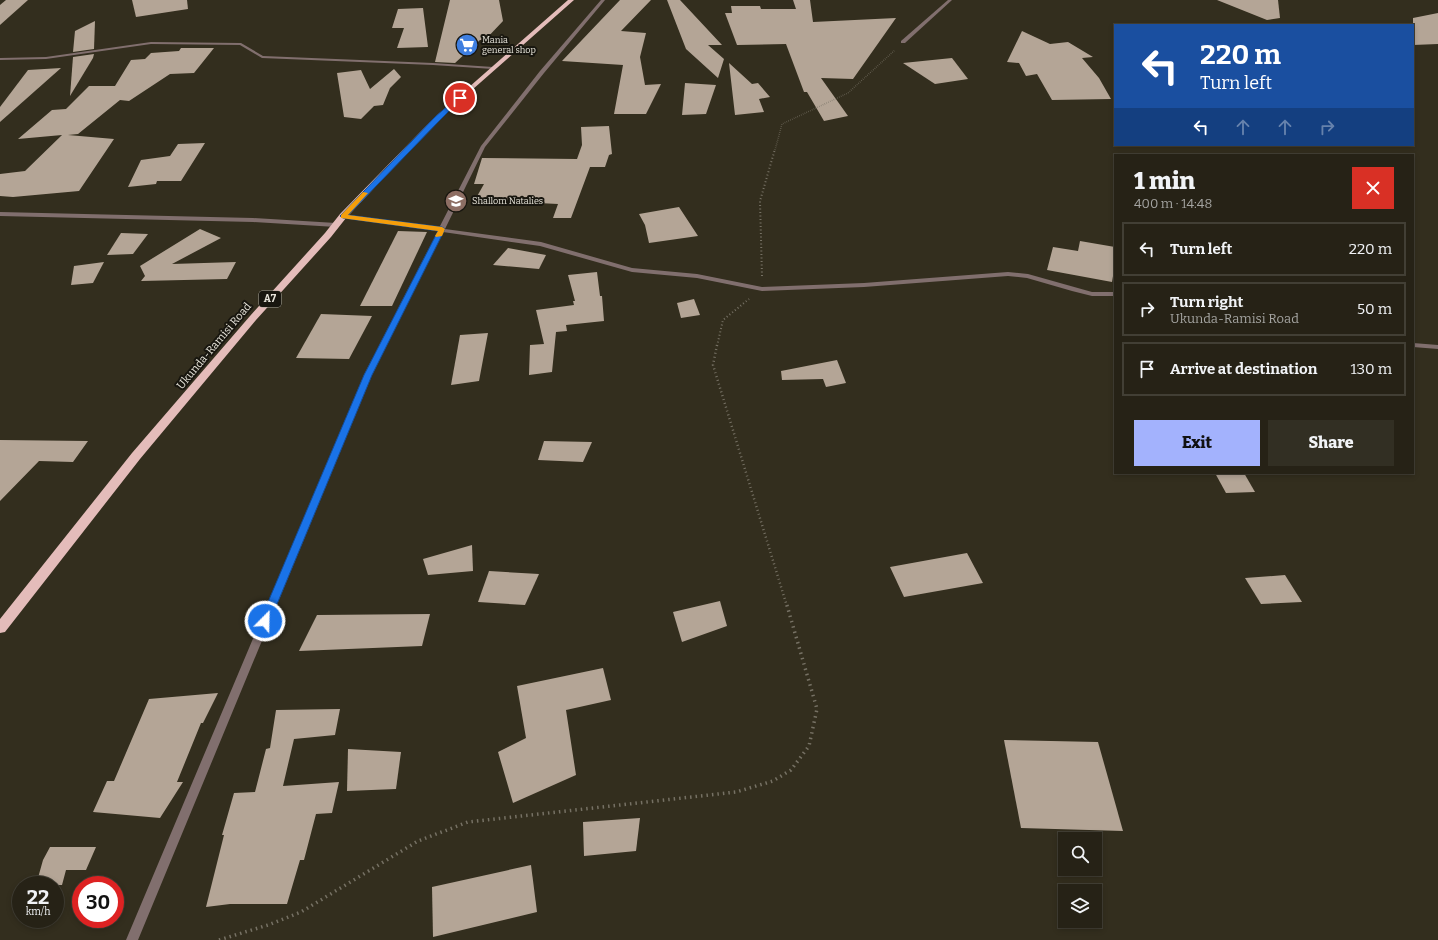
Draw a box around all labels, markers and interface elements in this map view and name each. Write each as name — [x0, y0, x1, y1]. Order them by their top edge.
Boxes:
supermarket icon: Mania general shop — [454, 32, 480, 58]
place label: Mania general shop — [482, 35, 536, 55]
text: 220 m — [1200, 38, 1281, 71]
icon: left — [1134, 40, 1186, 92]
text: Turn left — [1200, 72, 1272, 94]
pin — [443, 81, 477, 115]
icon: arrive — [449, 87, 471, 109]
icon: left — [1190, 116, 1212, 138]
icon: ahead — [1232, 116, 1254, 138]
icon: ahead — [1274, 116, 1296, 138]
icon: right — [1316, 116, 1338, 138]
text: 1 min — [1134, 167, 1195, 195]
button: close — [1352, 167, 1394, 209]
school or university icon: Shallom Natalies — [443, 188, 469, 214]
place label: Shallom Natalies — [472, 196, 543, 206]
text: 400 m · 14:48 — [1134, 196, 1212, 211]
icon: left — [1136, 238, 1158, 260]
text: Turn left — [1170, 240, 1232, 258]
text: 220 m — [1349, 240, 1392, 258]
road number: A7 — [259, 291, 281, 307]
text: Turn right — [1170, 293, 1243, 311]
icon: right — [1136, 298, 1158, 320]
street label: Ukunda-Ramisi Road — [174, 300, 254, 392]
text: 50 m — [1357, 300, 1392, 318]
text: Ukunda-Ramisi Road — [1170, 311, 1299, 326]
icon: arrive — [1136, 358, 1158, 380]
text: Arrive at destination — [1170, 360, 1317, 378]
text: 130 m — [1350, 360, 1392, 378]
button: Exit — [1134, 420, 1260, 466]
button: Share — [1268, 420, 1394, 466]
position arrow — [244, 600, 286, 642]
map controls — [1058, 832, 1102, 928]
button: search — [1058, 832, 1102, 876]
speed limit sign: 30 — [72, 876, 124, 928]
button: layers — [1058, 884, 1102, 928]
text: 22 — [27, 885, 49, 909]
text: km/h — [26, 906, 50, 918]

